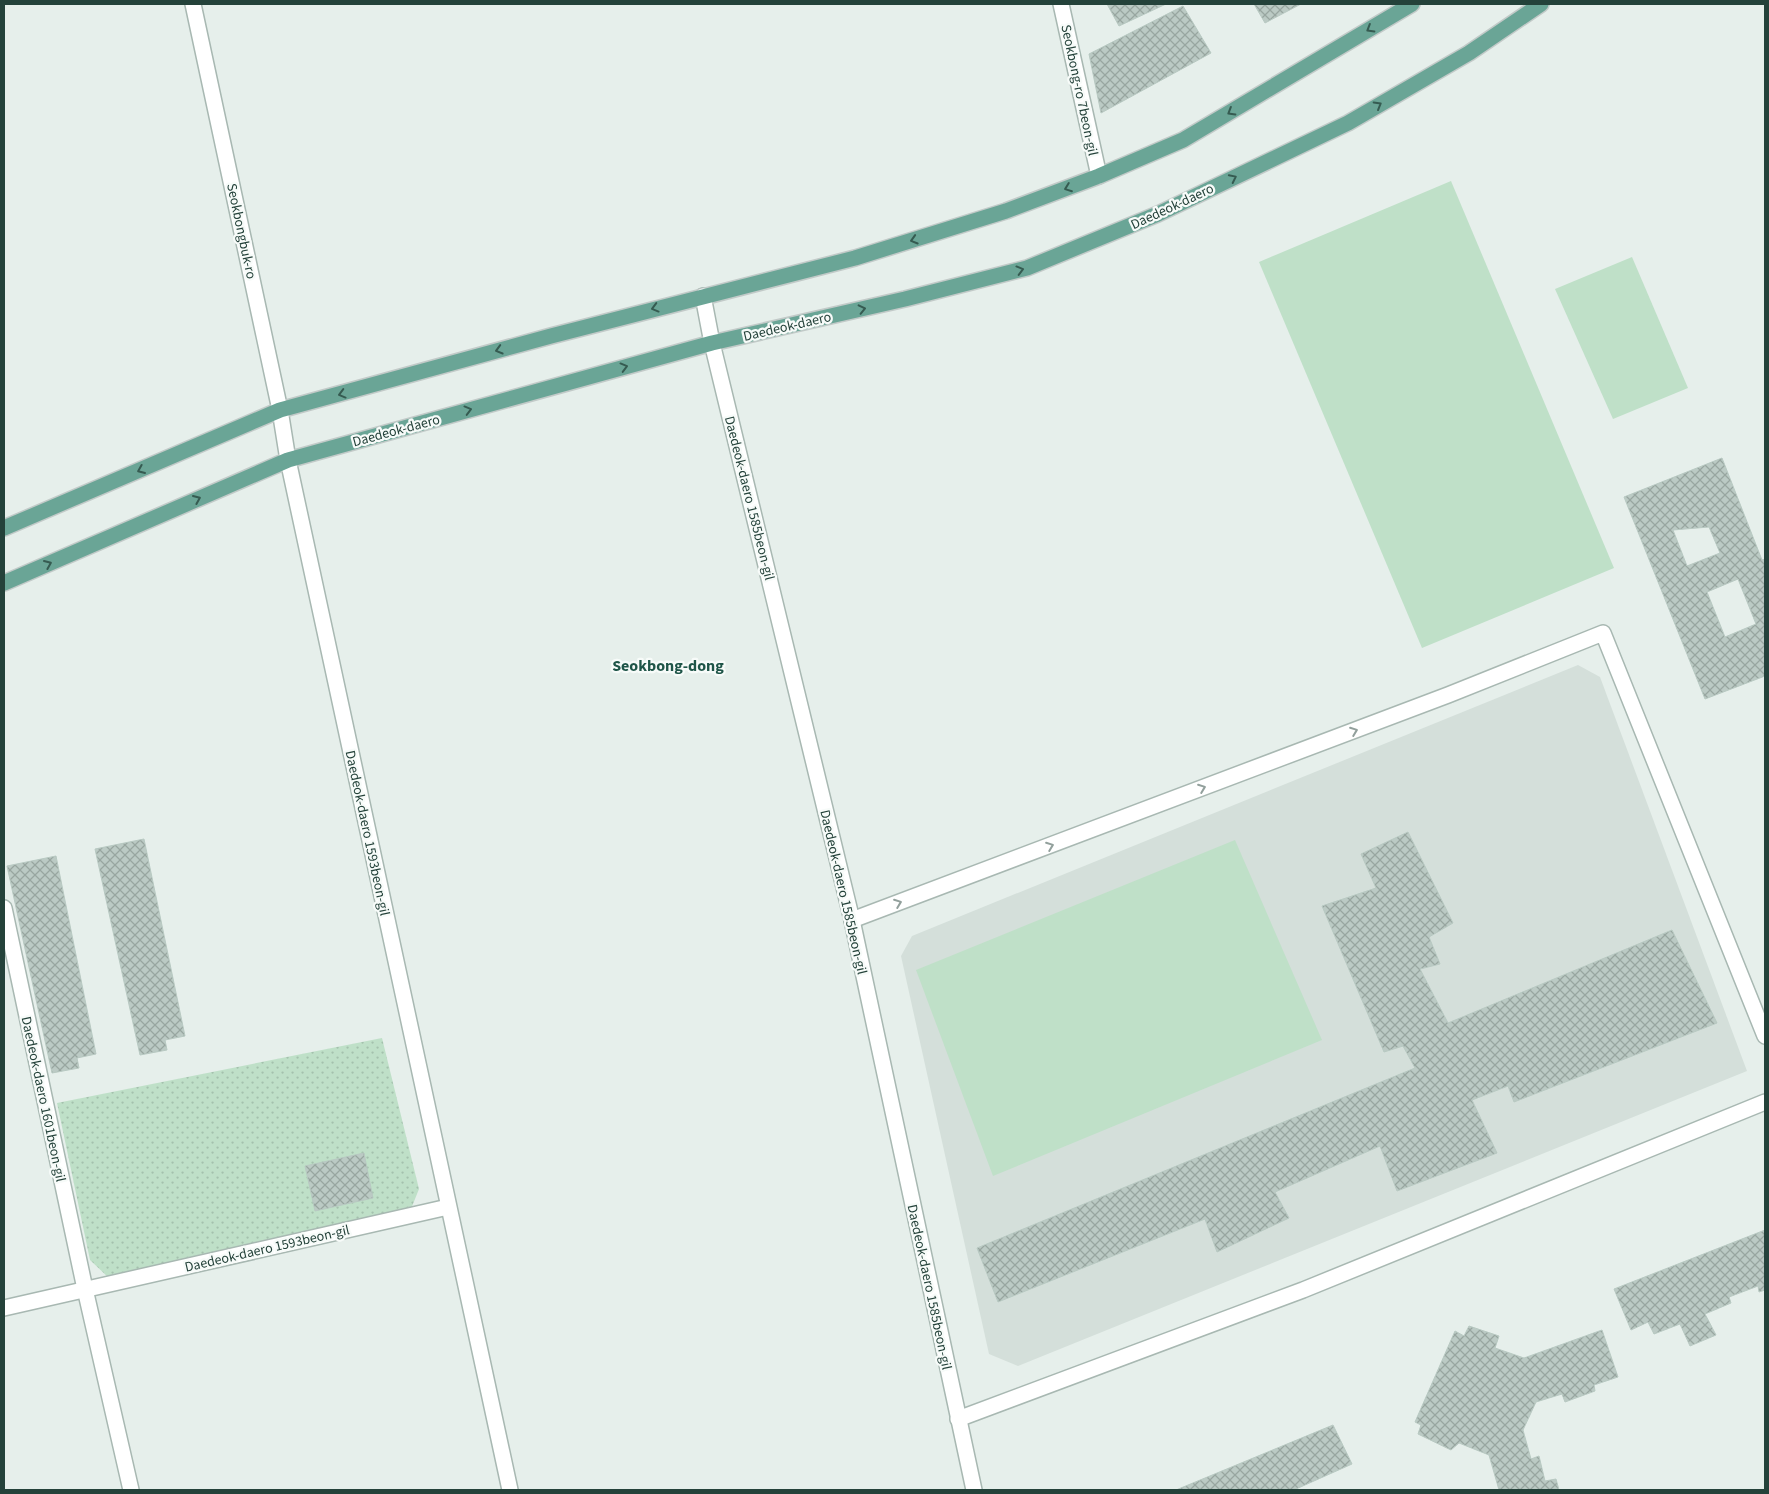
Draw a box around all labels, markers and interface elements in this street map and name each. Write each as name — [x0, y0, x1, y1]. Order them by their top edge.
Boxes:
one-way arrow — [1367, 22, 1376, 32]
street label: Seokbong-ro 7beon-gil — [1055, 23, 1103, 158]
one-way arrow — [1373, 102, 1382, 112]
one-way arrow — [1227, 105, 1236, 115]
one-way arrow — [1228, 174, 1237, 184]
street label: Daedeok-daero — [1128, 179, 1217, 235]
one-way arrow — [1064, 181, 1073, 192]
street label: Seokbongbuk-ro — [221, 182, 261, 281]
one-way arrow — [910, 234, 919, 244]
one-way arrow — [1015, 265, 1024, 276]
one-way arrow — [651, 302, 660, 313]
one-way arrow — [858, 304, 867, 315]
street label: Daedeok-daero — [741, 307, 833, 347]
one-way arrow — [495, 345, 503, 355]
one-way arrow — [620, 363, 628, 373]
one-way arrow — [338, 388, 346, 399]
one-way arrow — [463, 406, 471, 416]
street label: Daedeok-daero — [350, 410, 442, 452]
street label: Daedeok-daero 1585beon-gil — [719, 414, 779, 583]
one-way arrow — [137, 463, 146, 474]
one-way arrow — [193, 494, 201, 504]
one-way arrow — [43, 559, 52, 570]
district label: Seokbong-dong — [612, 655, 724, 677]
one-way arrow — [1349, 727, 1357, 737]
street label: Daedeok-daero 1593beon-gil — [340, 749, 394, 918]
one-way arrow — [1197, 784, 1205, 794]
street label: Daedeok-daero 1585beon-gil — [814, 808, 872, 977]
one-way arrow — [1045, 842, 1053, 852]
one-way arrow — [893, 899, 901, 909]
street label: Daedeok-daero 1601beon-gil — [16, 1015, 70, 1184]
street label: Daedeok-daero 1585beon-gil — [902, 1203, 956, 1372]
street label: Daedeok-daero 1593beon-gil — [183, 1220, 352, 1278]

